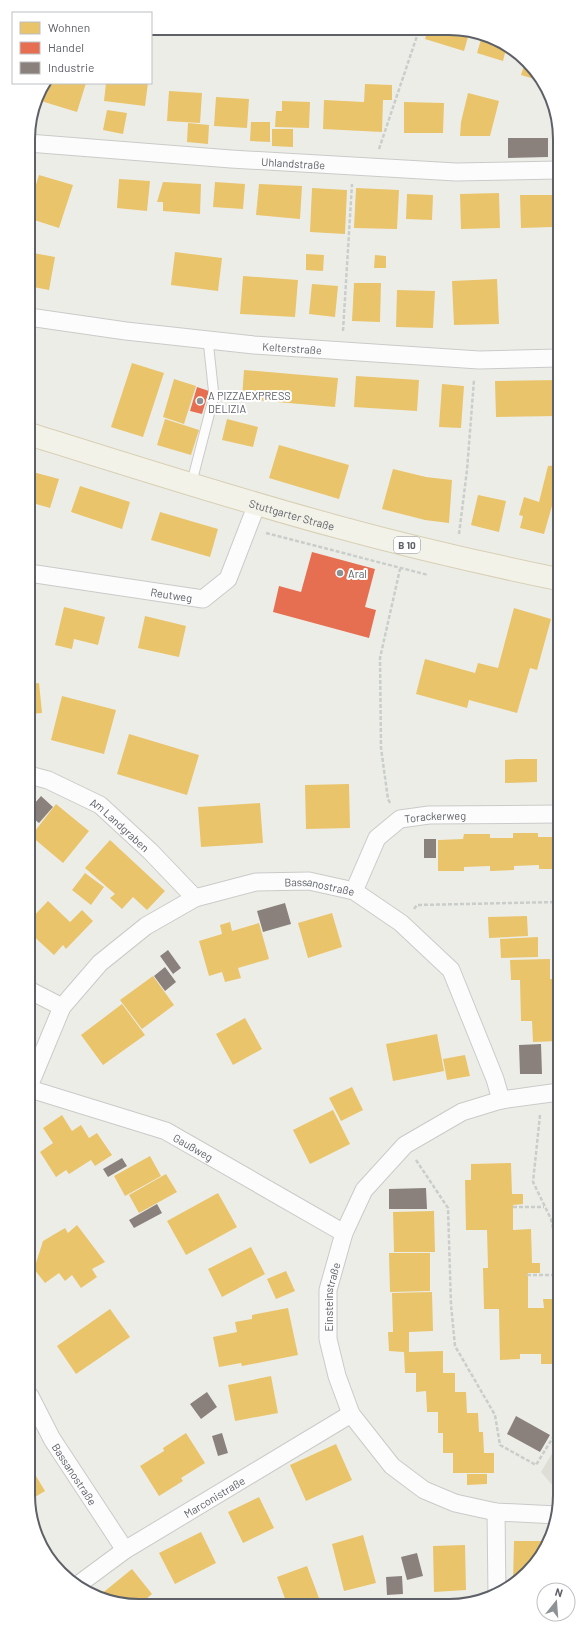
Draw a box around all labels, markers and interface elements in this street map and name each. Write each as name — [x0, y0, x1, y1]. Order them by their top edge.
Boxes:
legend — [12, 12, 152, 84]
text: Wohnen — [48, 20, 90, 34]
text: Handel — [48, 40, 84, 54]
text: Industrie — [48, 60, 94, 74]
street label: Uhlandstraße — [261, 154, 326, 171]
street label: Kelterstraße — [262, 339, 322, 356]
place label: A PIZZAEXPRESS DELIZIA — [208, 389, 291, 415]
marker: A PIZZAEXPRESS DELIZIA — [195, 396, 205, 406]
street label: Stuttgarter Straße — [248, 496, 336, 532]
road number: B 10 — [394, 537, 420, 553]
place label: Aral — [348, 567, 367, 580]
marker: Aral — [335, 568, 345, 578]
street label: Reutweg — [150, 585, 193, 604]
street label: Am Landgraben — [88, 795, 152, 854]
street label: Torackerweg — [404, 808, 466, 825]
street label: Bassanostraße — [284, 874, 356, 897]
street label: Gaußweg — [171, 1130, 216, 1163]
street label: Einsteinstraße — [321, 1261, 342, 1331]
street label: Bassanostraße — [50, 1440, 100, 1507]
street label: Marconistraße — [181, 1473, 247, 1520]
north arrow — [536, 1582, 576, 1622]
text: N — [554, 1585, 564, 1599]

